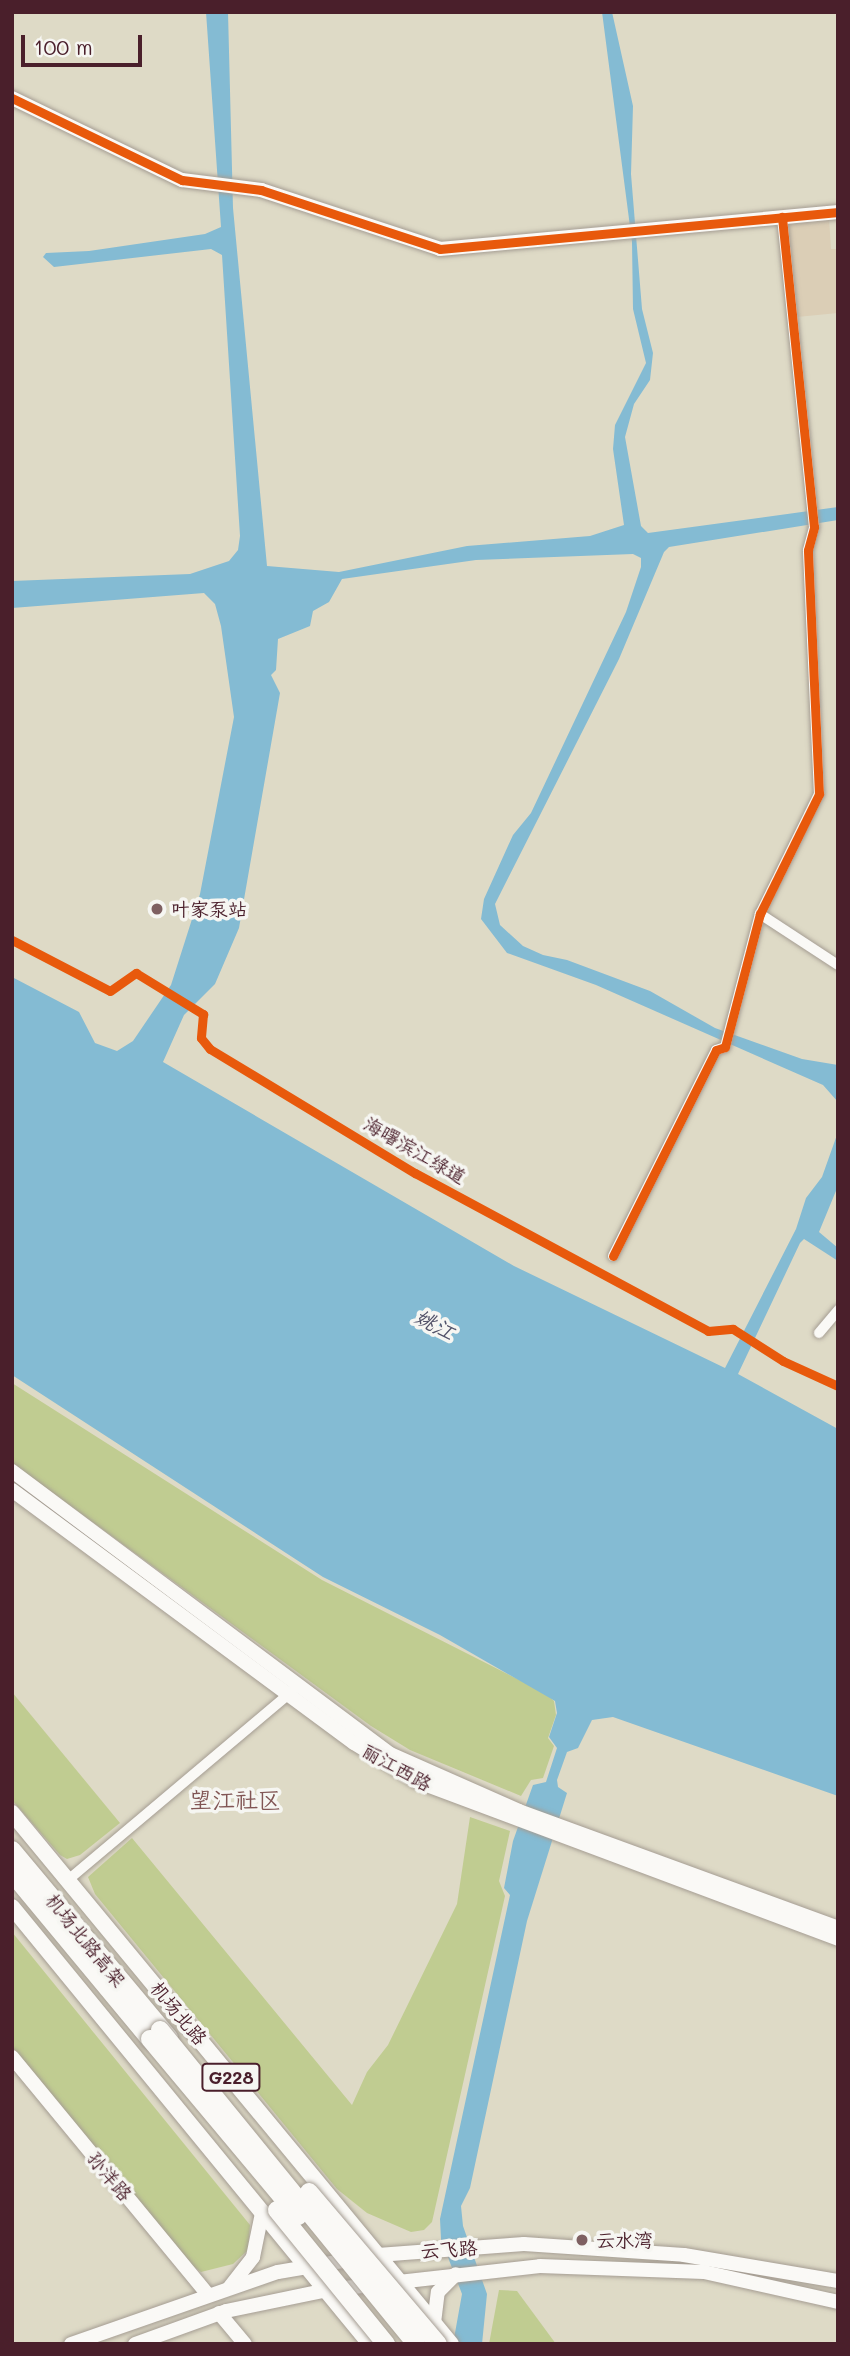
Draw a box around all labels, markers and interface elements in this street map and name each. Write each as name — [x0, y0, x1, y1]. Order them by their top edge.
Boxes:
scale bar — [24, 21, 145, 65]
text: 100 m — [34, 33, 93, 60]
place label: 叶家泵站 — [171, 898, 247, 920]
marker: 叶家泵站 — [149, 901, 165, 917]
street label: 海曙滨江绿道 — [360, 1112, 470, 1188]
water label: 姚江 — [411, 1303, 459, 1345]
street label: 丽江西路 — [358, 1739, 436, 1795]
district label: 望江社区 — [189, 1785, 281, 1813]
street label: 机场北路高架 — [41, 1889, 131, 1991]
street label: 机场北路 — [146, 1977, 212, 2049]
road number: G228 — [201, 2062, 261, 2092]
street label: 孙洋路 — [83, 2147, 137, 2205]
place label: 云水湾 — [596, 2229, 653, 2251]
marker: 云水湾 — [574, 2232, 590, 2248]
street label: 云飞路 — [420, 2236, 478, 2262]

